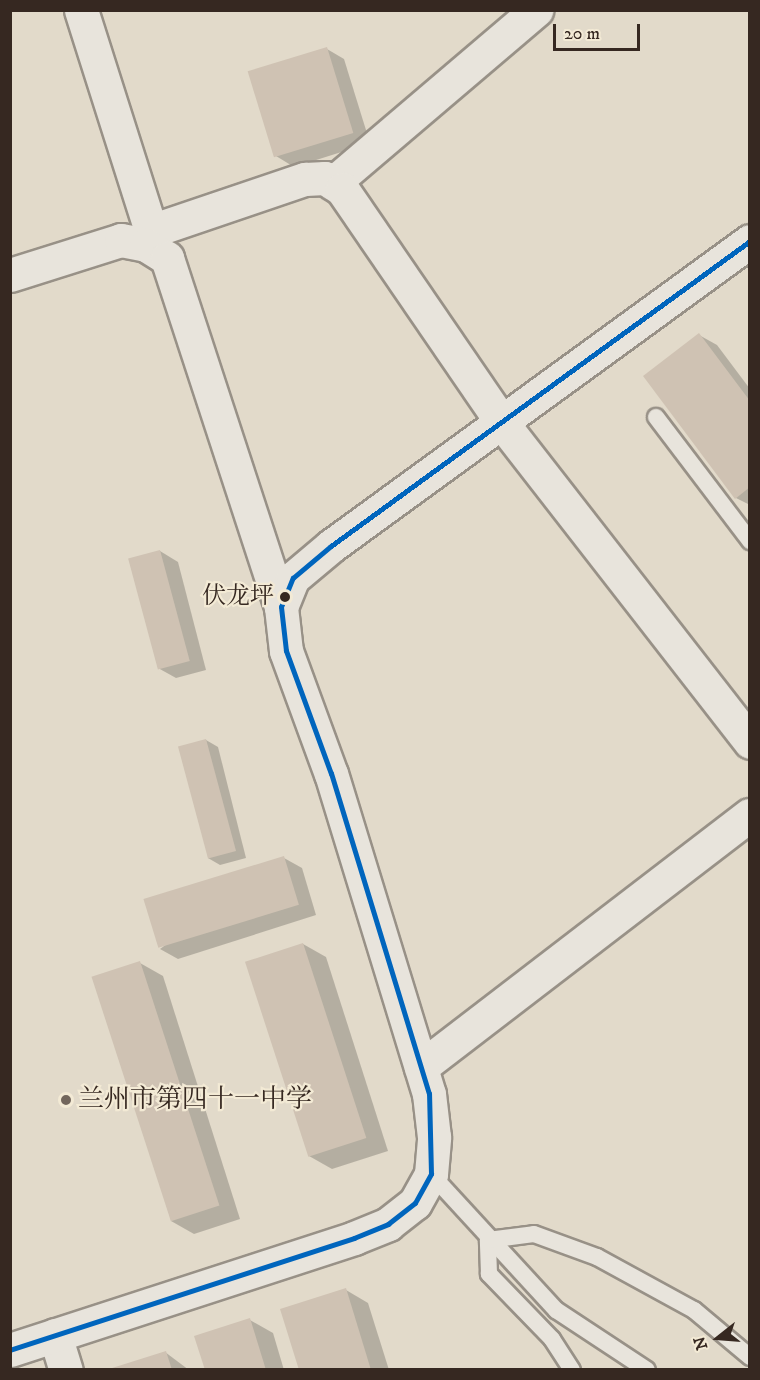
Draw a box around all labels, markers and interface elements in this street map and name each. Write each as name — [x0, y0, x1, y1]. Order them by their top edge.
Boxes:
scale bar — [556, 12, 643, 50]
text: 20 m — [564, 23, 600, 45]
place label: 伏龙坪 — [202, 583, 274, 611]
marker: 伏龙坪 — [279, 591, 291, 603]
place label: 兰州市第四十一中学 — [78, 1084, 312, 1116]
marker: 兰州市第四十一中学 — [59, 1093, 73, 1107]
north arrow — [688, 1308, 748, 1368]
text: N — [689, 1334, 712, 1352]

